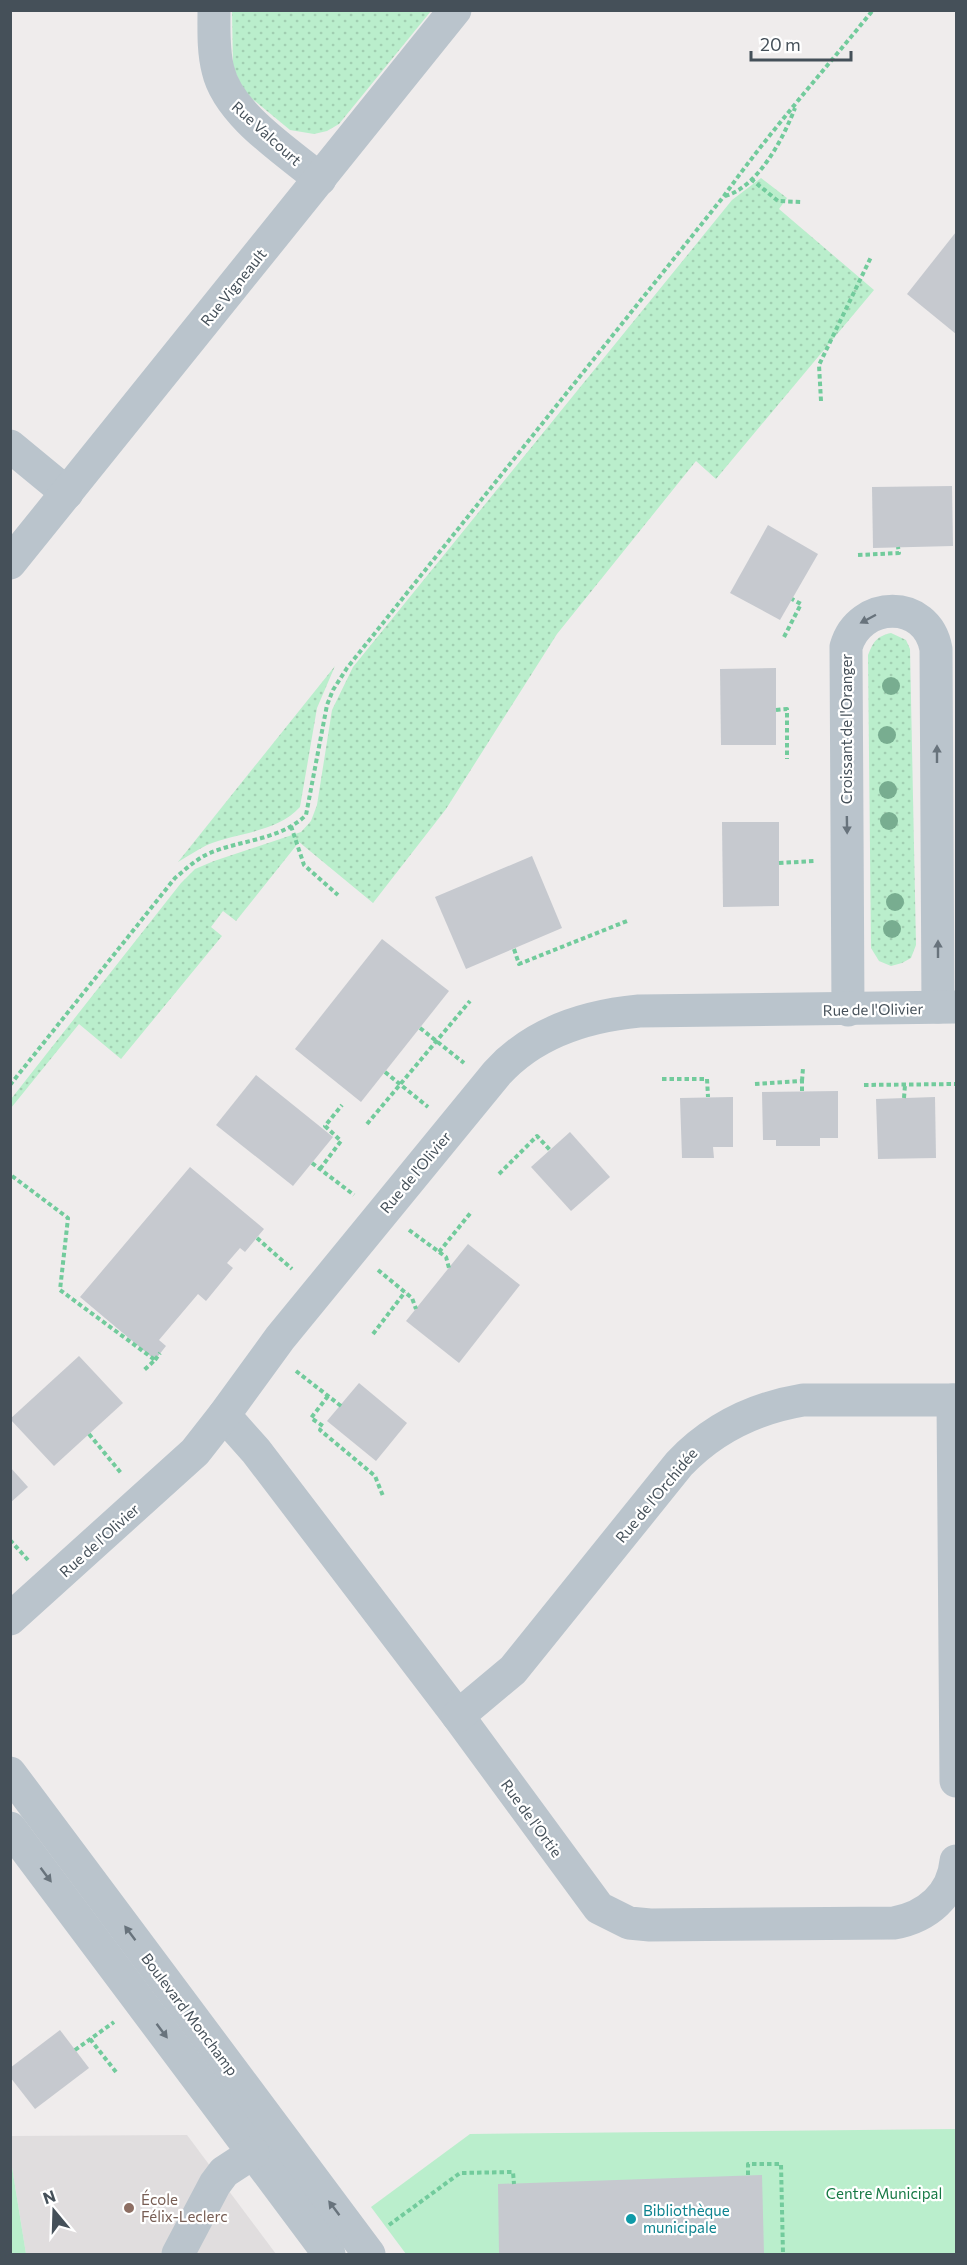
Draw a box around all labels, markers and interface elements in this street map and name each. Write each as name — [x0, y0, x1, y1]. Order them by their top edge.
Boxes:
scale bar — [751, 24, 852, 62]
text: 20 m — [760, 33, 801, 55]
street label: Rue Valcourt — [229, 97, 305, 169]
street label: Rue Vigneault — [196, 245, 270, 329]
one-way arrow — [859, 614, 876, 624]
street label: Croissant de l'Oranger — [837, 654, 855, 804]
one-way arrow — [932, 744, 942, 763]
one-way arrow — [842, 816, 852, 835]
one-way arrow — [933, 939, 943, 958]
street label: Rue de l'Olivier — [822, 999, 924, 1019]
street label: Rue de l'Olivier — [376, 1128, 454, 1216]
street label: Rue de l'Orchidée — [611, 1444, 701, 1546]
street label: Rue de l'Olivier — [56, 1500, 142, 1580]
street label: Rue de l'Ortie — [498, 1776, 566, 1860]
one-way arrow — [39, 1868, 51, 1883]
one-way arrow — [124, 1926, 136, 1941]
street label: Boulevard Monchamp — [138, 1949, 242, 2079]
one-way arrow — [156, 2024, 168, 2039]
north arrow — [24, 2181, 84, 2241]
park label: Centre Municipal — [826, 2184, 942, 2202]
text: N — [40, 2185, 58, 2207]
place label: École Félix-Leclerc — [141, 2189, 228, 2225]
one-way arrow — [328, 2200, 340, 2215]
marker: École Félix-Leclerc — [122, 2201, 136, 2215]
place label: Bibliothèque municipale — [643, 2201, 730, 2236]
marker: Bibliothèque municipale — [624, 2212, 638, 2226]

